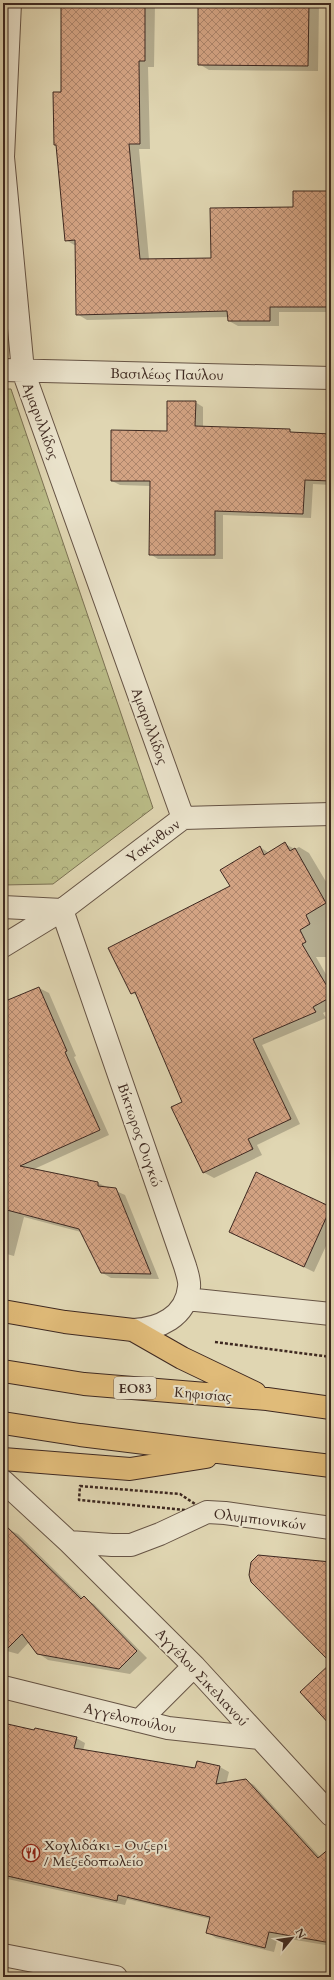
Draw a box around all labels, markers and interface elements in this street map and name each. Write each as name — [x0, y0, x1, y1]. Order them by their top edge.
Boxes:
street label: Βασιλέως Παύλου — [110, 364, 224, 385]
street label: Αμαρυλλίδος — [18, 380, 63, 462]
street label: Αμαρυλλίδος — [127, 685, 172, 767]
street label: Υακίνθων — [123, 815, 184, 868]
street label: Βίκτωρος Ουγκώ — [113, 1081, 166, 1190]
road number: ΕΟ83 — [114, 1377, 156, 1399]
street label: Κηφισίας — [173, 1383, 233, 1406]
street label: Ολυμπιονικών — [213, 1504, 307, 1535]
street label: Αγγέλου Σικελιανού — [151, 1624, 252, 1731]
street label: Αγγελοπούλου — [82, 1699, 178, 1738]
place label: Χοχλιδάκι - Ουζερί / Μεζεδοπωλείο — [44, 1836, 169, 1871]
restaurant icon: Χοχλιδάκι - Ουζερί / Μεζεδοπωλείο — [21, 1843, 41, 1863]
north arrow — [272, 1918, 312, 1958]
text: N — [291, 1926, 309, 1942]

